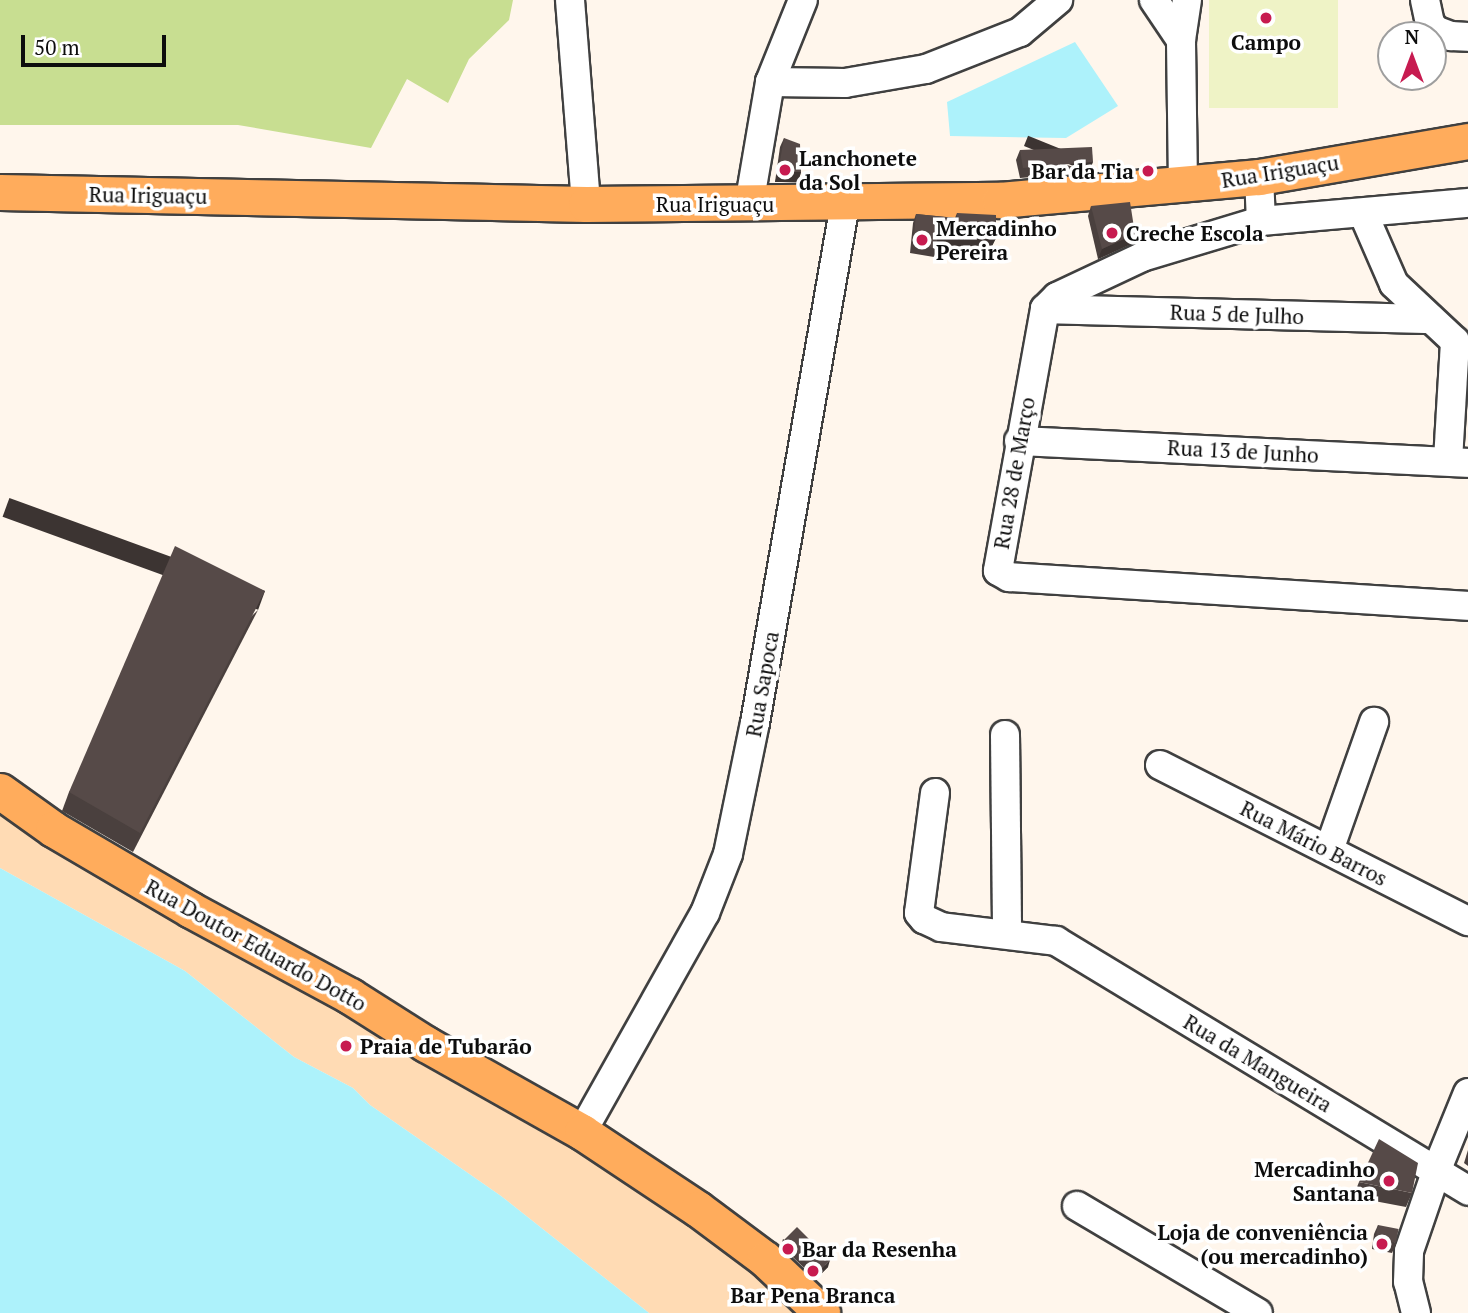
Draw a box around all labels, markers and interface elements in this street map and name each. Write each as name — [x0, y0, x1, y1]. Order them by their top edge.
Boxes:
marker: Campo — [1258, 10, 1274, 26]
scale bar — [24, 21, 170, 65]
north arrow — [1377, 21, 1447, 91]
text: N — [1405, 24, 1419, 49]
place label: Campo — [1231, 29, 1301, 55]
text: 50 m — [34, 33, 80, 61]
place label: Lanchonete da Sol — [799, 145, 917, 195]
street label: Rua Iriguaçu — [1220, 149, 1340, 193]
place label: Bar da Tia — [1031, 158, 1134, 184]
marker: Lanchonete da Sol — [777, 162, 793, 178]
marker: Bar da Tia — [1140, 163, 1156, 179]
street label: Rua Iriguaçu — [89, 181, 207, 209]
street label: Rua Iriguaçu — [656, 191, 774, 217]
place label: Mercadinho Pereira — [936, 215, 1057, 265]
place label: Creche Escola — [1126, 220, 1264, 246]
marker: Creche Escola — [1104, 225, 1120, 241]
marker: Mercadinho Pereira — [914, 232, 930, 248]
street label: Rua 5 de Julho — [1169, 299, 1305, 329]
street label: Rua 28 de Março — [988, 395, 1040, 551]
street label: Rua 13 de Junho — [1167, 434, 1319, 468]
street label: Rua Sapoca — [740, 629, 784, 739]
street label: Rua Mário Barros — [1236, 795, 1392, 891]
street label: Rua Doutor Eduardo Dotto — [141, 874, 371, 1016]
street label: Rua da Mangueira — [1179, 1009, 1337, 1117]
place label: Praia de Tubarão — [360, 1033, 532, 1059]
marker: Praia de Tubarão — [338, 1038, 354, 1054]
place label: Mercadinho Santana — [1254, 1156, 1375, 1206]
marker: Mercadinho Santana — [1381, 1173, 1397, 1189]
place label: Loja de conveniência (ou mercadinho) — [1157, 1219, 1368, 1269]
place label: Bar da Resenha — [802, 1236, 957, 1262]
marker: Loja de conveniência (ou mercadinho) — [1374, 1236, 1390, 1252]
marker: Bar da Resenha — [780, 1241, 796, 1257]
marker: Bar Pena Branca — [805, 1263, 821, 1279]
place label: Bar Pena Branca — [731, 1282, 895, 1308]

